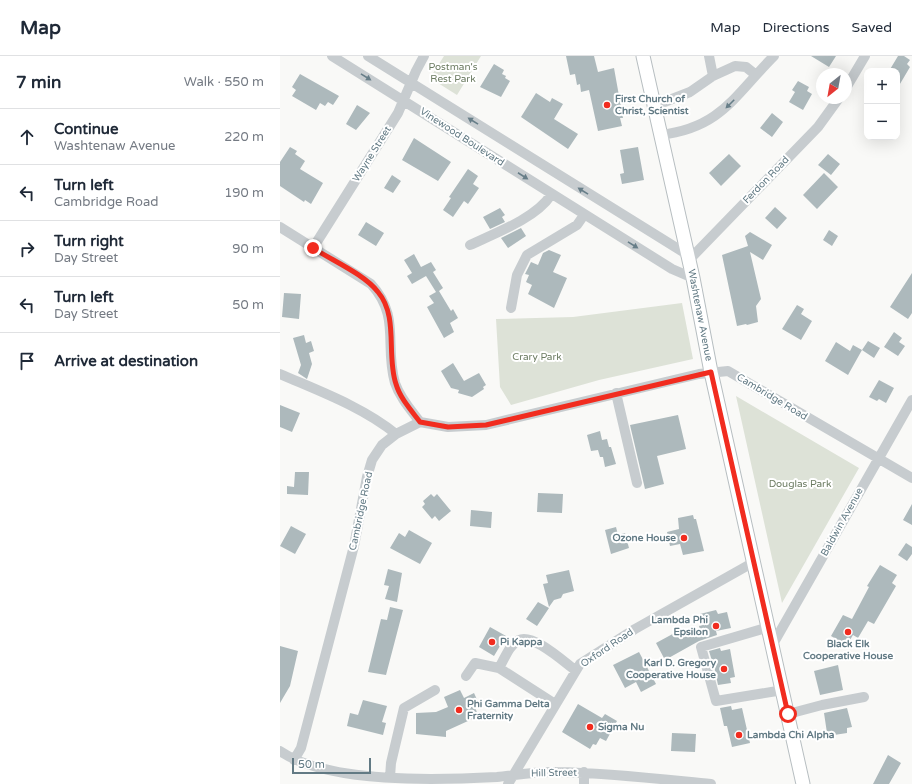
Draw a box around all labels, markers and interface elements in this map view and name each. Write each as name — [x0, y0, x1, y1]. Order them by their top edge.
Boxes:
text: Map — [20, 17, 61, 39]
text: Map — [710, 19, 741, 36]
text: Directions — [763, 19, 830, 36]
text: Saved — [852, 19, 892, 36]
park label: Postman's Rest Park — [428, 61, 478, 85]
north arrow — [816, 68, 852, 104]
map controls — [864, 68, 900, 140]
button: + — [864, 68, 900, 104]
text: 7 min — [16, 72, 61, 93]
one-way arrow — [360, 73, 371, 80]
text: Walk · 550 m — [184, 74, 264, 90]
place label: First Church of Christ, Scientist — [615, 93, 689, 117]
one-way arrow — [725, 99, 735, 109]
marker: First Church of Christ, Scientist — [602, 100, 612, 110]
button: − — [864, 104, 900, 140]
street label: Vinewood Boulevard — [418, 105, 506, 169]
one-way arrow — [468, 118, 479, 125]
text: Continue — [54, 120, 118, 138]
street label: Wayne Street — [350, 124, 394, 184]
icon: ahead — [16, 126, 38, 148]
text: 220 m — [224, 129, 264, 145]
text: Washtenaw Avenue — [54, 138, 175, 154]
street label: Ferdon Road — [740, 154, 792, 206]
one-way arrow — [517, 173, 529, 180]
text: Turn left — [54, 176, 114, 194]
icon: left — [16, 182, 38, 204]
text: 190 m — [224, 185, 264, 201]
one-way arrow — [578, 187, 589, 194]
text: Cambridge Road — [54, 194, 159, 210]
text: Turn right — [54, 232, 124, 250]
icon: right — [16, 238, 38, 260]
route end — [304, 239, 322, 257]
text: 90 m — [232, 241, 264, 257]
one-way arrow — [628, 241, 638, 249]
text: Day Street — [54, 250, 118, 266]
street label: Washtenaw Avenue — [685, 268, 715, 362]
text: Turn left — [54, 288, 114, 306]
icon: left — [16, 294, 38, 316]
text: 50 m — [232, 297, 264, 313]
text: Day Street — [54, 306, 118, 322]
icon: arrive — [16, 350, 38, 372]
park label: Crary Park — [512, 351, 562, 363]
text: Arrive at destination — [54, 352, 198, 370]
street label: Cambridge Road — [734, 371, 810, 423]
street label: Cambridge Road — [347, 470, 375, 552]
park label: Douglas Park — [769, 478, 832, 490]
street label: Baldwin Avenue — [818, 485, 866, 558]
place label: Ozone House — [612, 532, 676, 544]
marker: Ozone House — [679, 533, 689, 543]
place label: Lambda Phi Epsilon — [651, 614, 709, 638]
marker: Lambda Phi Epsilon — [711, 621, 721, 631]
street label: Oxford Road — [578, 626, 636, 670]
marker: Black Elk Cooperative House — [843, 627, 853, 637]
place label: Pi Kappa — [500, 636, 543, 648]
marker: Pi Kappa — [487, 637, 497, 647]
place label: Black Elk Cooperative House — [803, 638, 893, 662]
place label: Karl D. Gregory Cooperative House — [626, 657, 717, 681]
marker: Karl D. Gregory Cooperative House — [719, 664, 729, 674]
place label: Phi Gamma Delta Fraternity — [467, 698, 550, 722]
marker: Phi Gamma Delta Fraternity — [454, 705, 464, 715]
route start — [779, 705, 797, 723]
place label: Sigma Nu — [598, 721, 644, 733]
marker: Sigma Nu — [585, 722, 595, 732]
place label: Lambda Chi Alpha — [747, 729, 835, 741]
marker: Lambda Chi Alpha — [734, 730, 744, 740]
scale bar — [292, 756, 371, 775]
text: 50 m — [298, 758, 325, 771]
street label: Hill Street — [531, 767, 577, 779]

